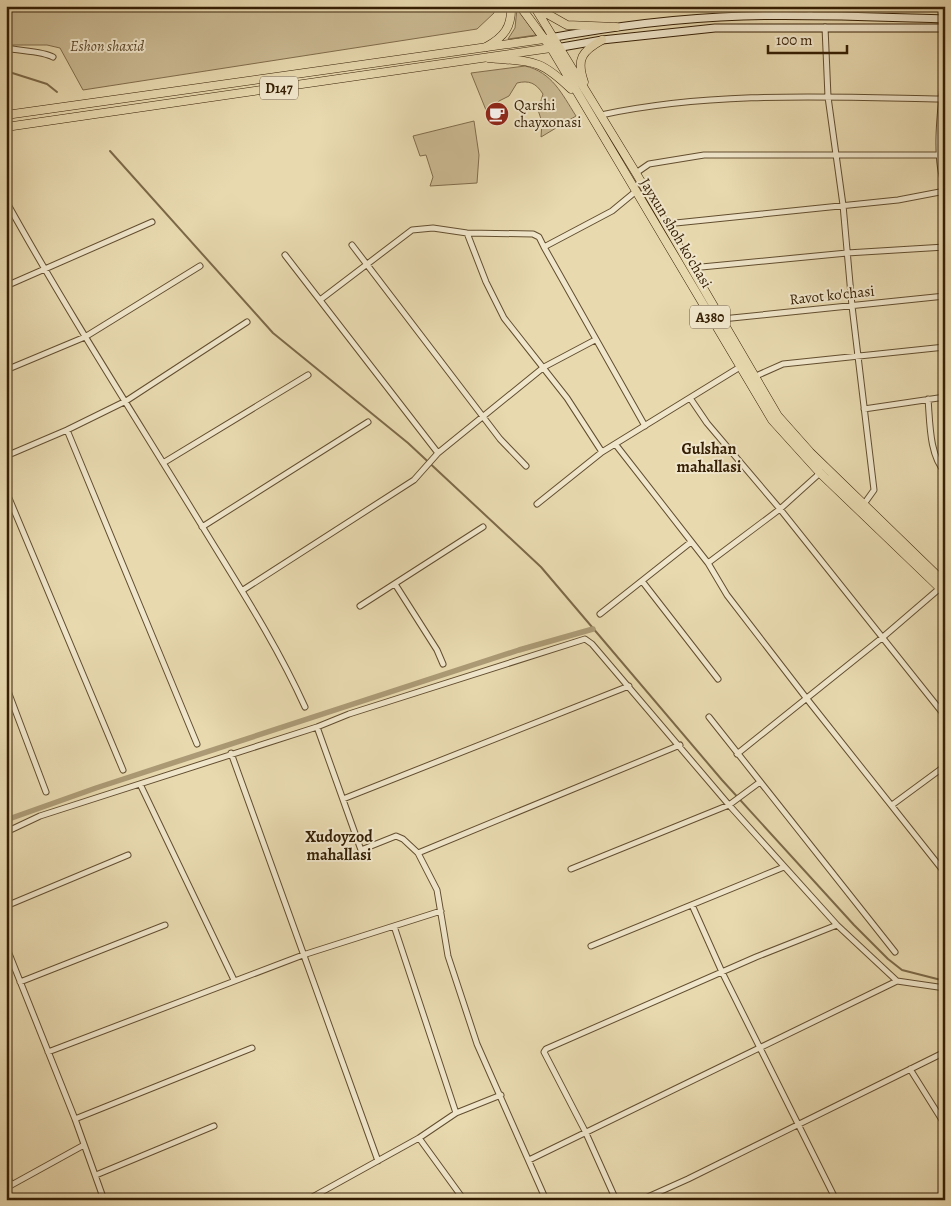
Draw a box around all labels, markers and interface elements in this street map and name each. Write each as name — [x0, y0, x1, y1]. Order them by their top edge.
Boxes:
scale bar — [768, 22, 847, 54]
text: 100 m — [776, 30, 813, 50]
park label: Eshon shaxid — [70, 36, 144, 56]
road number: D147 — [260, 76, 298, 100]
place label: Qarshi chayxonasi — [514, 95, 582, 132]
cafe icon: Qarshi chayxonasi — [484, 101, 510, 127]
street label: Jayxun shoh ko'chasi — [635, 174, 717, 292]
street label: Ravot ko'chasi — [788, 281, 876, 309]
road number: A380 — [690, 306, 730, 328]
district label: Gulshan mahallasi — [677, 438, 742, 478]
district label: Xudoyzod mahallasi — [305, 826, 373, 866]

